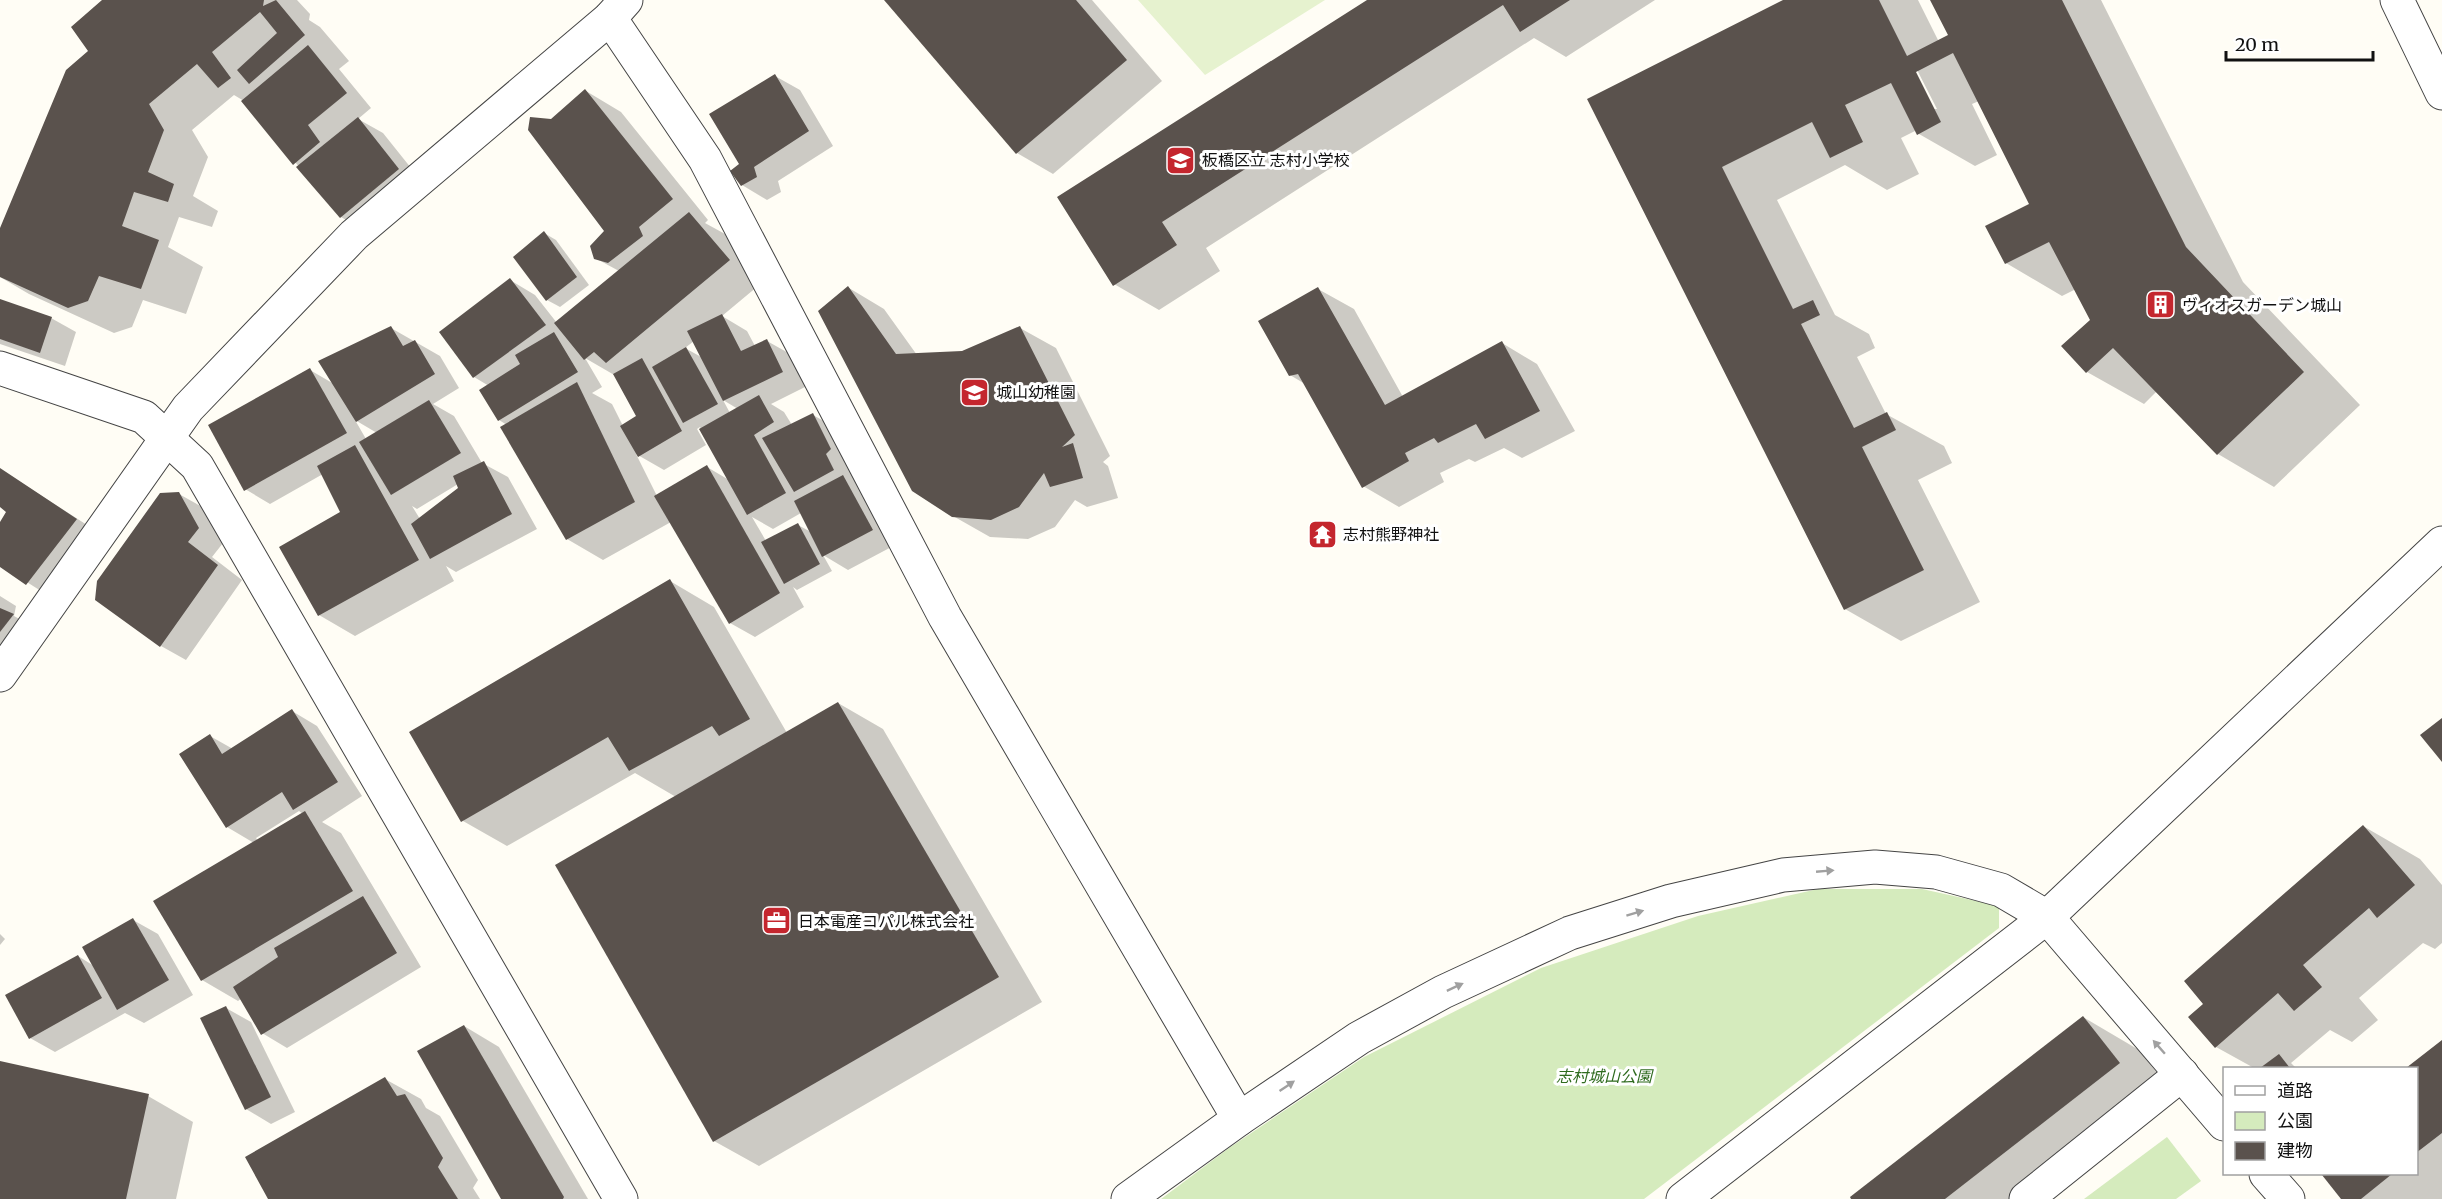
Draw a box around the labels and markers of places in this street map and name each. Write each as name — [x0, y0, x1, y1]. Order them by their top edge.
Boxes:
school or university icon: 板橋区立 志村小学校 — [1165, 144, 1197, 176]
place label: 板橋区立 志村小学校 — [1202, 150, 1350, 170]
building icon: ヴィオスガーデン城山 — [2145, 289, 2177, 321]
place label: ヴィオスガーデン城山 — [2182, 295, 2342, 315]
school or university icon: 城山幼稚園 — [959, 376, 991, 408]
place label: 城山幼稚園 — [996, 382, 1076, 402]
temple icon: 志村熊野神社 — [1306, 518, 1338, 550]
place label: 志村熊野神社 — [1343, 524, 1439, 544]
office icon: 日本電産コパル株式会社 — [761, 905, 793, 937]
place label: 日本電産コパル株式会社 — [798, 911, 974, 931]

